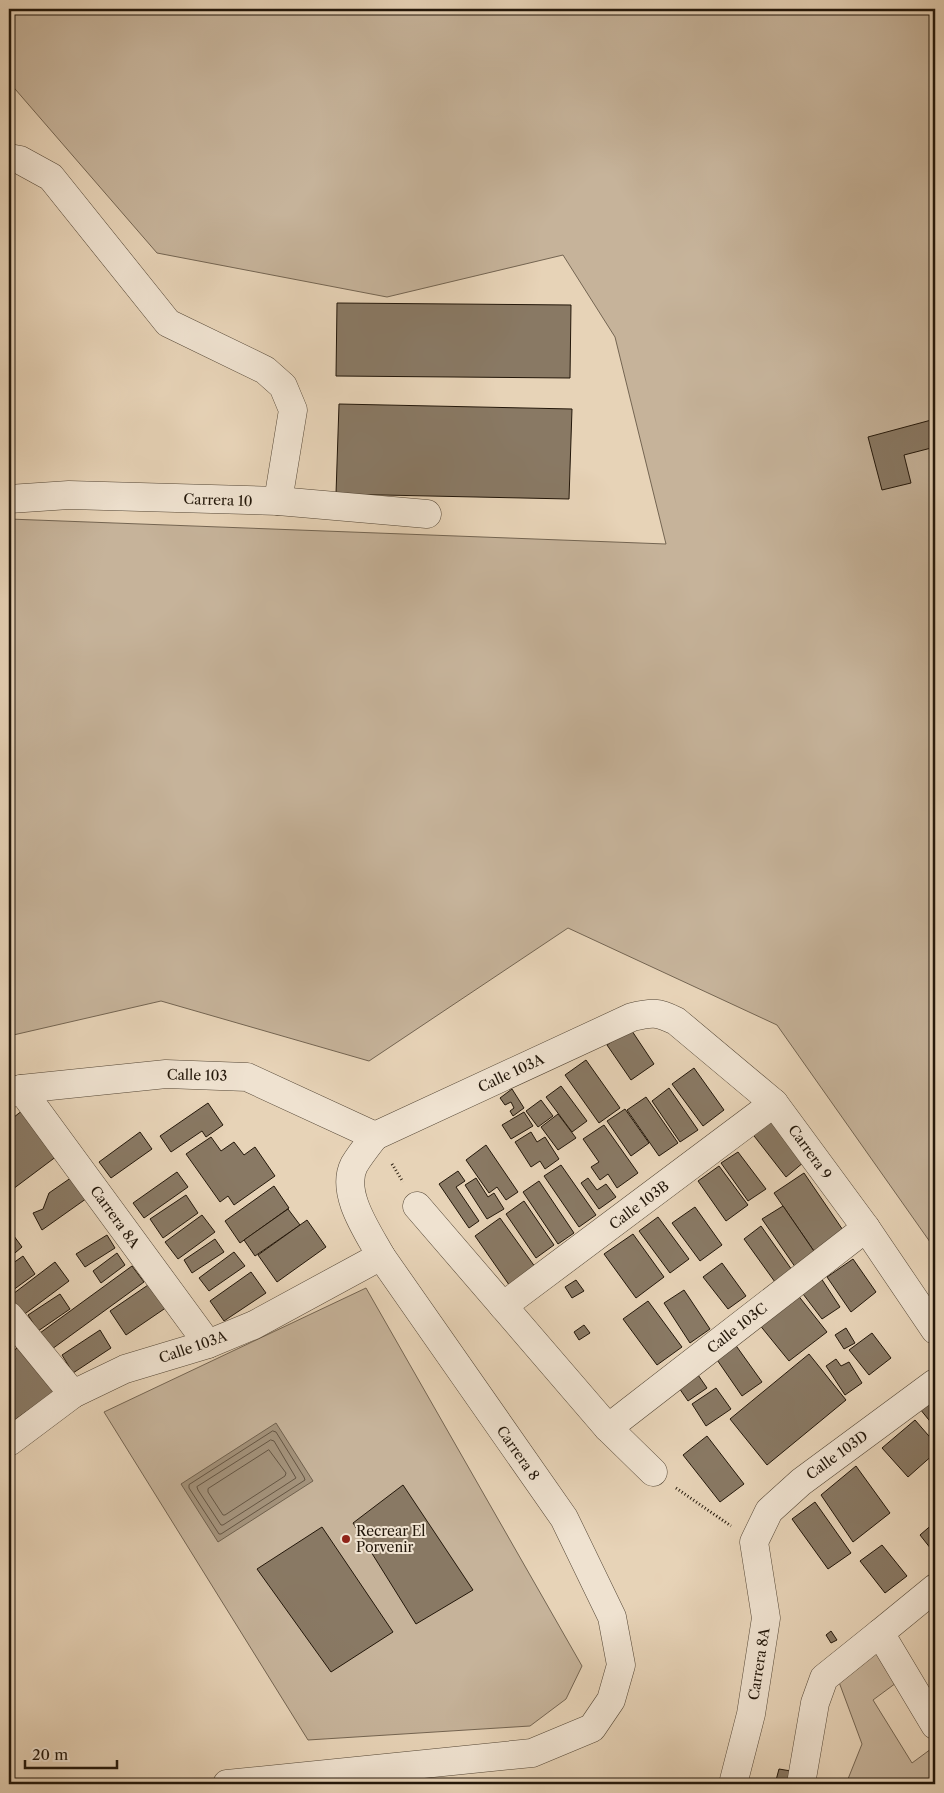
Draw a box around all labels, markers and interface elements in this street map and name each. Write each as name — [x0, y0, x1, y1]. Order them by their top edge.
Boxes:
street label: Carrera 10 — [183, 490, 253, 510]
street label: Calle 103A — [475, 1050, 547, 1096]
street label: Calle 103 — [167, 1065, 227, 1085]
street label: Carrera 9 — [784, 1121, 836, 1183]
street label: Calle 103B — [606, 1177, 673, 1233]
street label: Carrera 8A — [86, 1182, 144, 1252]
street label: Calle 103C — [703, 1299, 771, 1357]
street label: Calle 103A — [157, 1327, 230, 1367]
street label: Carrera 8 — [493, 1422, 543, 1484]
street label: Calle 103D — [803, 1427, 871, 1483]
place label: Recrear El Porvenir — [356, 1522, 425, 1556]
marker: Recrear El Porvenir — [340, 1533, 352, 1545]
street label: Carrera 8A — [744, 1626, 774, 1701]
scale bar — [25, 1738, 118, 1770]
text: 20 m — [32, 1745, 68, 1764]

